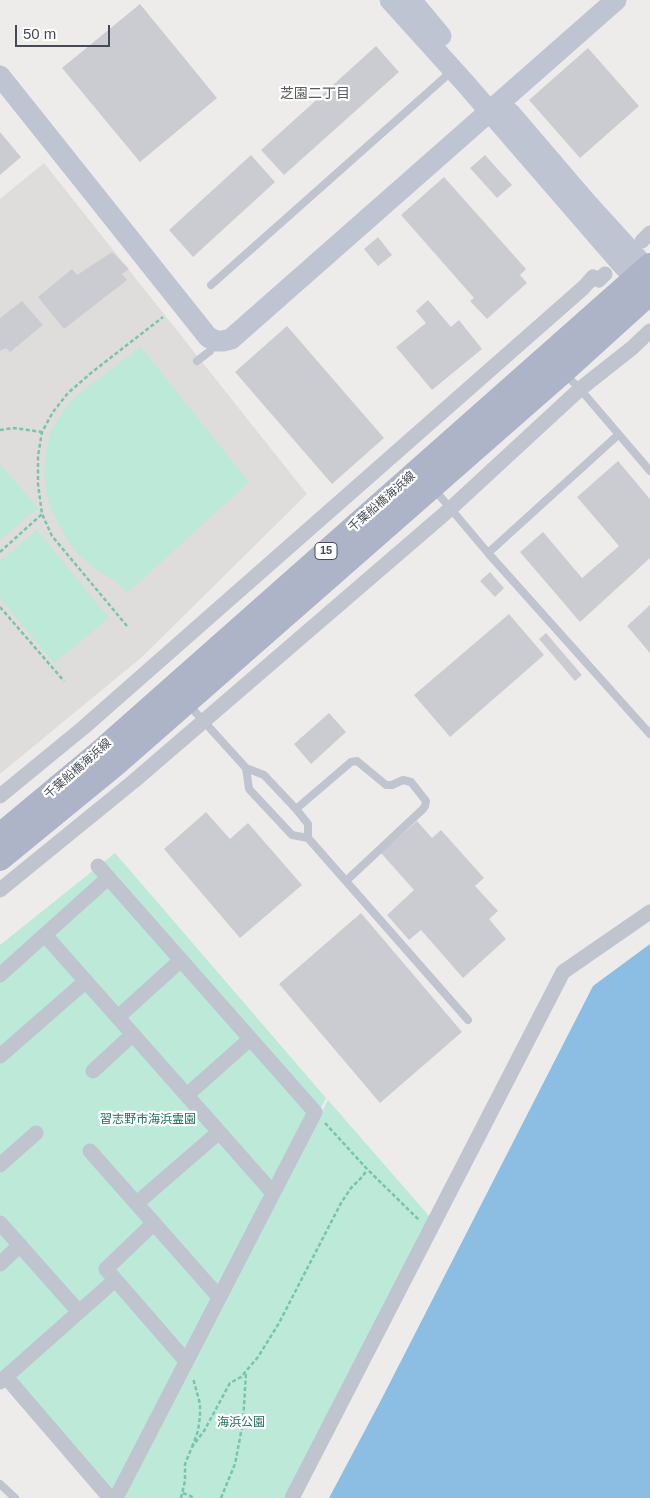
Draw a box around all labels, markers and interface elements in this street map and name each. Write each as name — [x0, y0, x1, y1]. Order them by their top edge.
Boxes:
scale bar — [18, 15, 112, 47]
text: 50 m — [23, 25, 56, 42]
district label: 芝園二丁目 — [280, 86, 350, 102]
street label: 千葉船橋海浜線 — [346, 469, 418, 535]
road number: 15 — [315, 542, 337, 560]
street label: 千葉船橋海浜線 — [42, 736, 114, 802]
park label: 習志野市海浜霊園 — [100, 1113, 196, 1127]
park label: 海浜公園 — [217, 1416, 265, 1430]

